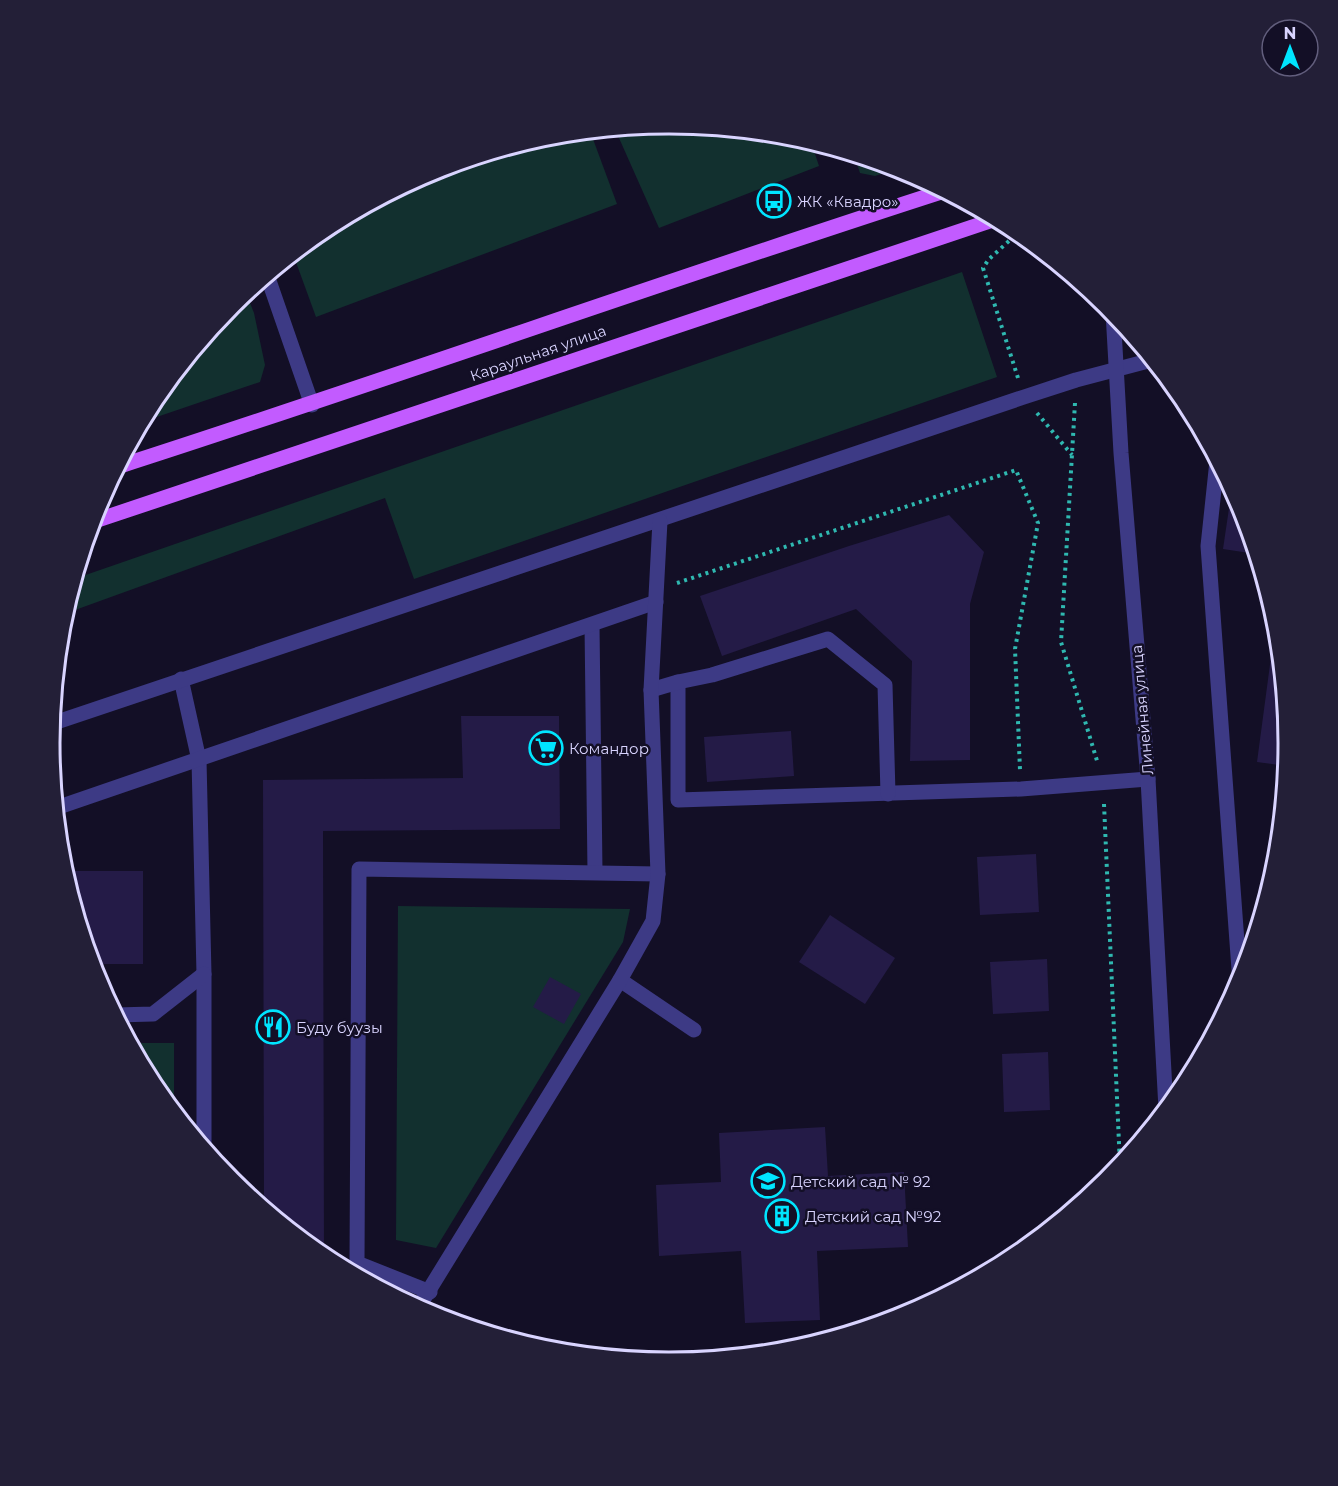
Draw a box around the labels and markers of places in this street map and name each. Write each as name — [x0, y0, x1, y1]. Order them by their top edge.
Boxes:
bus stop icon: ЖК «Квадро» — [756, 183, 792, 219]
place label: ЖК «Квадро» — [797, 192, 898, 211]
supermarket icon: Командор — [528, 730, 564, 766]
place label: Командор — [569, 739, 649, 758]
restaurant icon: Буду буузы — [255, 1009, 291, 1045]
place label: Буду буузы — [296, 1018, 383, 1037]
school or university icon: Детский сад № 92 — [750, 1163, 786, 1199]
place label: Детский сад № 92 — [791, 1172, 931, 1191]
building icon: Детский сад №92 — [764, 1198, 800, 1234]
place label: Детский сад №92 — [805, 1207, 941, 1226]

